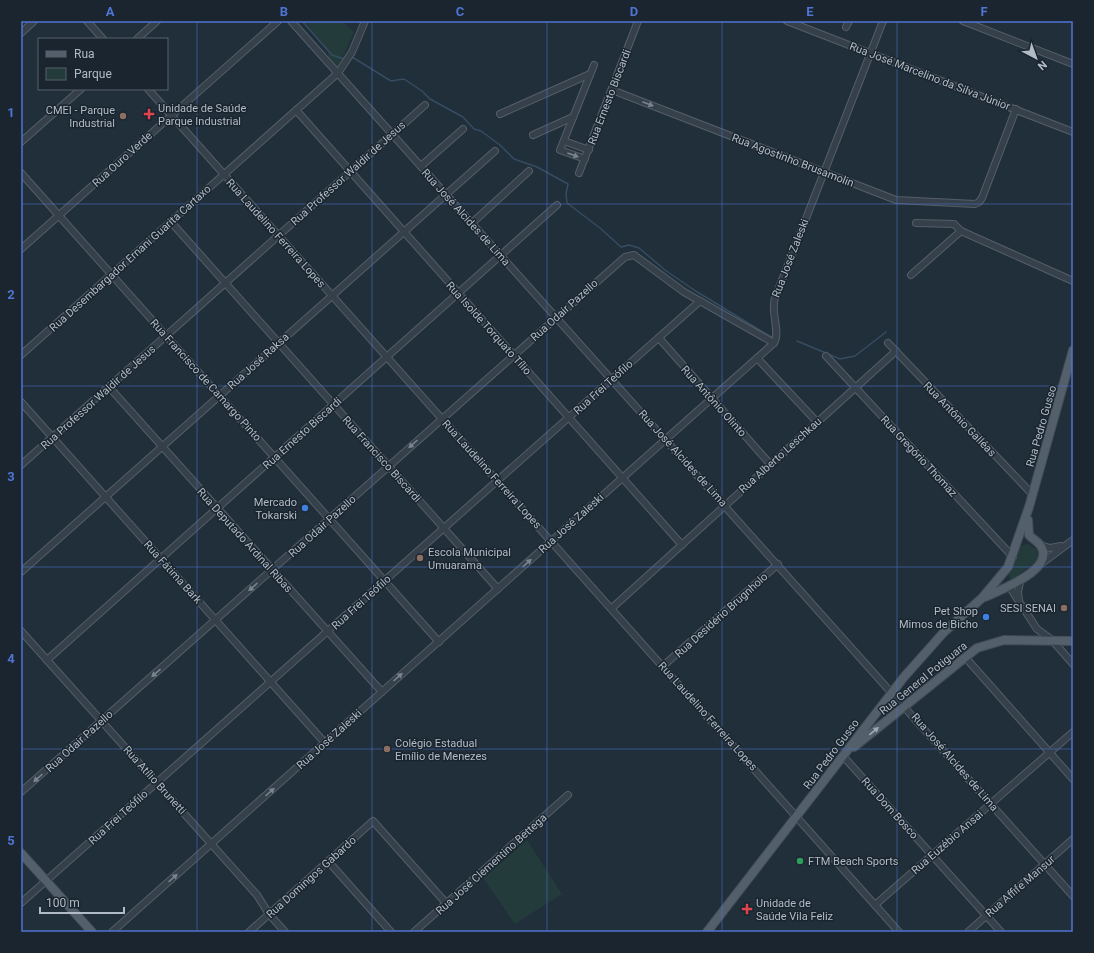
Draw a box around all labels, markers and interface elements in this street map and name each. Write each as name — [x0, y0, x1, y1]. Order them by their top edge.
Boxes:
text: A — [106, 4, 115, 19]
text: B — [280, 4, 288, 19]
text: C — [456, 4, 465, 19]
text: D — [630, 4, 638, 19]
text: E — [806, 4, 814, 19]
text: F — [980, 4, 988, 19]
legend — [38, 38, 168, 90]
north arrow — [1016, 38, 1056, 78]
street label: Rua José Marcelino da Silva Júnior — [848, 40, 1012, 113]
text: Rua — [74, 47, 95, 61]
street label: Rua Ernesto Biscardi — [585, 48, 634, 147]
text: N — [1035, 58, 1049, 73]
text: Parque — [74, 67, 112, 81]
place label: Unidade de Saúde Parque Industrial — [158, 102, 246, 128]
one-way arrow — [642, 102, 654, 108]
place label: CMEI - Parque Industrial — [46, 104, 115, 130]
text: 1 — [7, 105, 15, 120]
marker: Unidade de Saúde Parque Industrial — [143, 108, 155, 120]
marker: CMEI - Parque Industrial — [118, 111, 128, 121]
street label: Rua Professor Waldir de Jesus — [288, 118, 409, 228]
street label: Rua Ouro Verde — [90, 129, 155, 190]
street label: Rua Agostinho Brusamolin — [730, 131, 856, 190]
one-way arrow — [567, 152, 579, 158]
street label: Rua José Alcides de Lima — [419, 166, 513, 268]
street label: Rua Laudelino Ferreira Lopes — [223, 176, 328, 291]
street label: Rua Desembargador Ernani Guarita Cartaxo — [47, 182, 214, 334]
street label: Rua José Zaleski — [769, 217, 811, 299]
street label: Rua Odair Pazello — [528, 277, 601, 344]
street label: Rua Isolde Torquato Tílio — [443, 279, 534, 378]
text: 2 — [7, 287, 15, 302]
street label: Rua Francisco de Camargo Pinto — [147, 317, 264, 444]
street label: Rua José Raksa — [225, 330, 292, 392]
street label: Rua Professor Waldir de Jesus — [38, 342, 159, 452]
street label: Rua Frei Teófilo — [571, 357, 636, 417]
street label: Rua Antônio Olinto — [678, 363, 749, 440]
street label: Rua Antônio Galléas — [921, 379, 999, 460]
street label: Rua Pedro Gusso — [1024, 384, 1059, 468]
street label: Rua Ernesto Biscardi — [260, 395, 344, 472]
street label: Rua José Alcides de Lima — [636, 407, 730, 509]
street label: Rua Gregório Thomaz — [878, 413, 960, 500]
street label: Rua Francisco Biscardi — [340, 414, 424, 505]
street label: Rua Alberto Leschkau — [736, 415, 824, 496]
street label: Rua Laudelino Ferreira Lopes — [439, 417, 544, 532]
one-way arrow — [408, 440, 418, 449]
text: 3 — [7, 469, 15, 484]
street label: Rua Deputado Ardinal Ribas — [194, 485, 295, 595]
street label: Rua José Zaleski — [536, 491, 607, 556]
street label: Rua Odair Pazello — [286, 493, 359, 560]
place label: Mercado Tokarski — [254, 496, 297, 522]
marker: Mercado Tokarski — [300, 503, 310, 513]
street label: Rua Fátima Bark — [141, 538, 205, 607]
place label: Escola Municipal Umuarama — [428, 546, 511, 572]
marker: Escola Municipal Umuarama — [415, 553, 425, 563]
one-way arrow — [522, 558, 532, 568]
street label: Rua Desidério Brugnholo — [672, 570, 770, 661]
street label: Rua Frei Teófilo — [329, 572, 394, 632]
one-way arrow — [248, 582, 258, 591]
place label: SESI SENAI — [1000, 602, 1056, 615]
marker: SESI SENAI — [1059, 603, 1069, 613]
place label: Pet Shop Mimos de Bicho — [899, 605, 978, 631]
marker: Pet Shop Mimos de Bicho — [981, 612, 991, 622]
street label: Rua General Potiguara — [877, 639, 970, 718]
text: 4 — [7, 651, 15, 666]
street label: Rua Laudelino Ferreira Lopes — [655, 659, 760, 774]
one-way arrow — [150, 668, 161, 677]
one-way arrow — [393, 673, 404, 682]
street label: Rua José Zaleski — [294, 707, 365, 772]
street label: Rua Odair Pazello — [43, 708, 116, 775]
street label: Rua José Alcides de Lima — [908, 711, 1001, 814]
street label: Rua Pedro Gusso — [801, 717, 862, 792]
one-way arrow — [868, 727, 879, 736]
place label: Colégio Estadual Emílio de Menezes — [395, 737, 487, 763]
street label: Rua Atílio Brunetti — [120, 743, 189, 817]
marker: Colégio Estadual Emílio de Menezes — [382, 744, 392, 754]
one-way arrow — [32, 773, 43, 782]
street label: Rua Dom Bosco — [859, 775, 921, 842]
street label: Rua Frei Teófilo — [86, 787, 151, 847]
one-way arrow — [265, 787, 275, 796]
street label: Rua Euzébio Ansai — [909, 808, 986, 877]
street label: Rua José Clementino Bettega — [433, 811, 549, 918]
text: 5 — [7, 833, 15, 848]
street label: Rua Domingos Gabardo — [264, 834, 359, 921]
street label: Rua Affife Mansur — [983, 853, 1058, 920]
place label: FTM Beach Sports — [808, 855, 899, 868]
marker: FTM Beach Sports — [795, 856, 805, 866]
one-way arrow — [167, 874, 178, 883]
scale bar — [40, 889, 124, 915]
text: 100 m — [46, 896, 80, 910]
place label: Unidade de Saúde Vila Feliz — [756, 897, 834, 923]
marker: Unidade de Saúde Vila Feliz — [741, 903, 753, 915]

